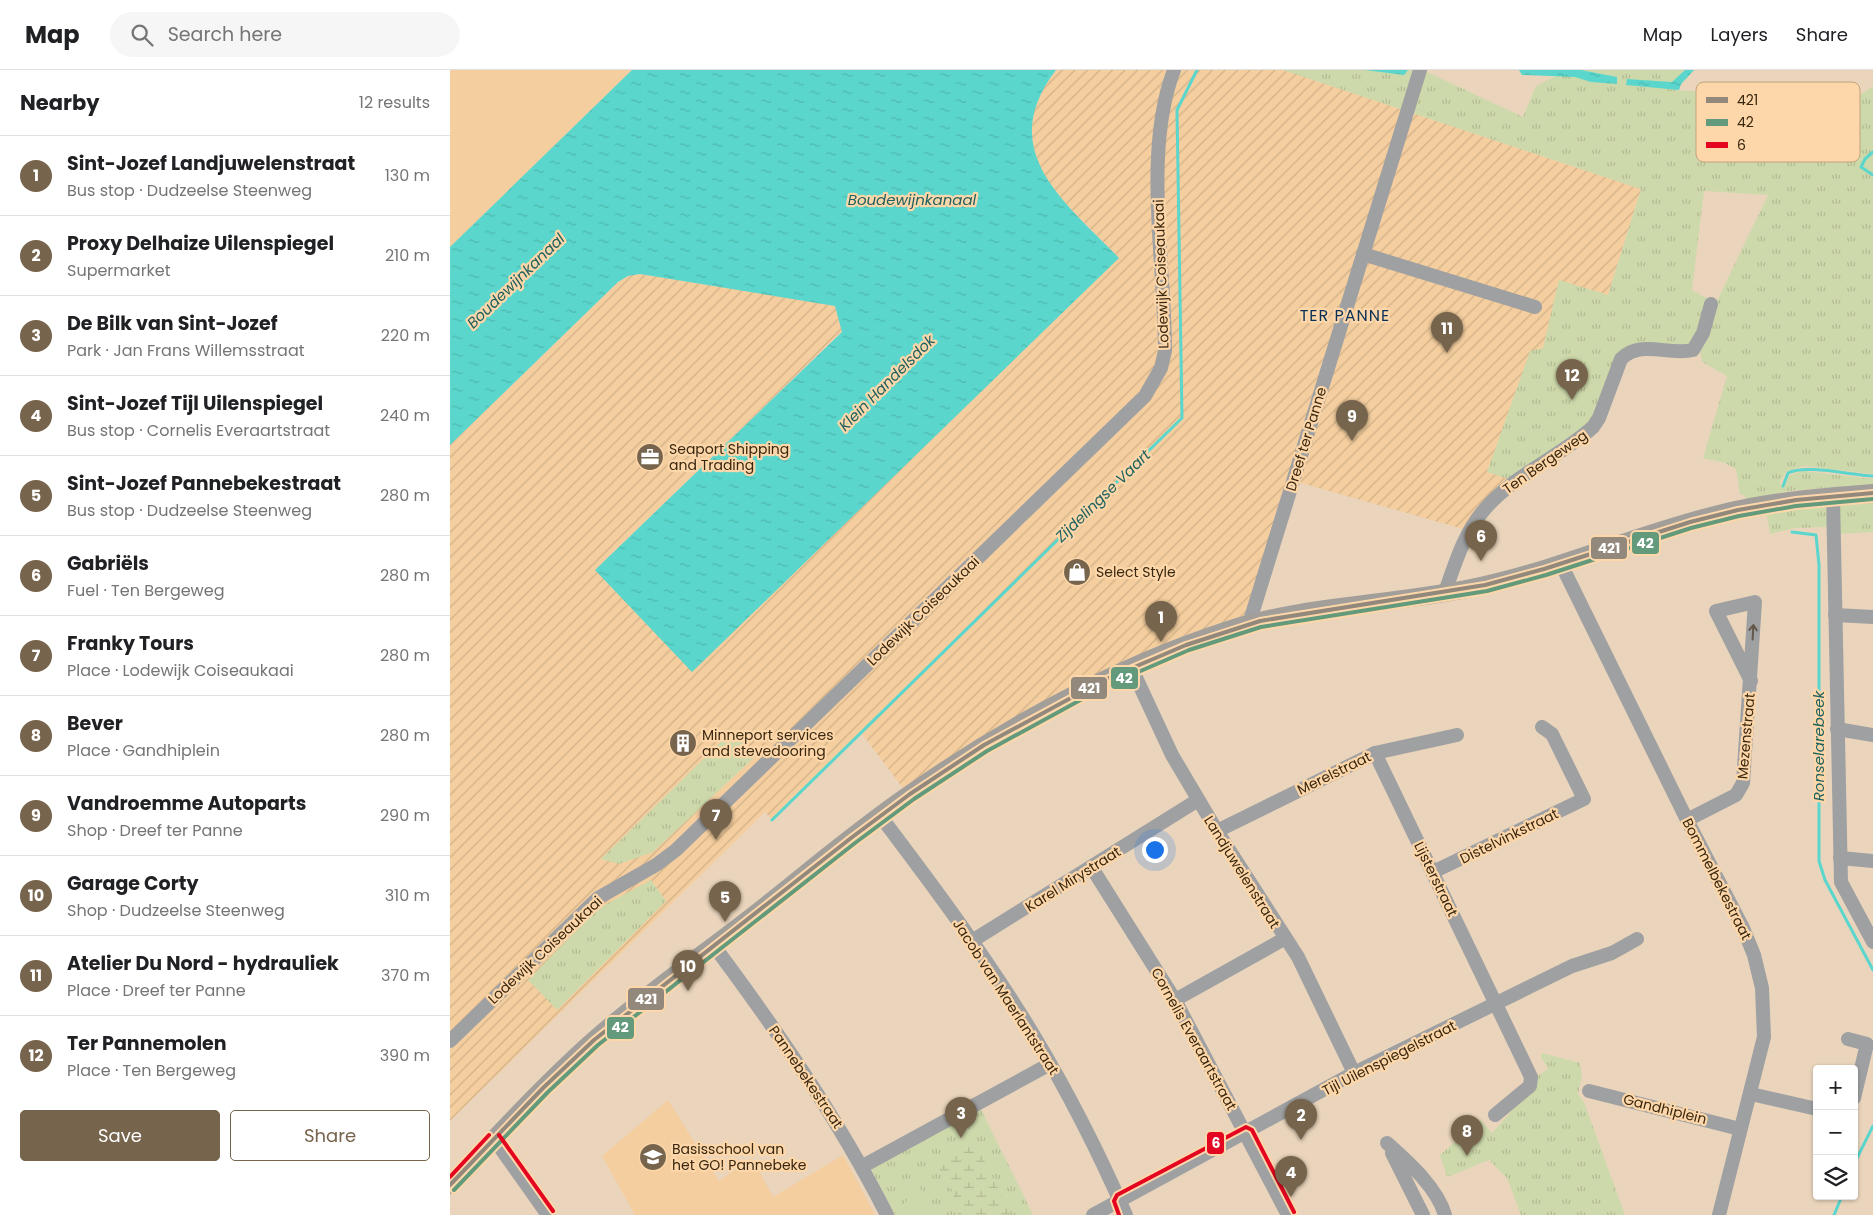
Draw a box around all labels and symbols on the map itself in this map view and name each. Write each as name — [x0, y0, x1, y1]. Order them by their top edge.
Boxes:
legend — [1696, 82, 1860, 162]
text: 421 — [1737, 90, 1758, 110]
text: 42 — [1737, 112, 1754, 132]
text: 6 — [1737, 135, 1746, 155]
water label: Boudewijnkanaal — [848, 189, 977, 210]
street label: Lodewijk Coiseaukaai — [1148, 199, 1174, 349]
water label: Boudewijnkanaal — [462, 228, 569, 333]
district label: TER PANNE — [1300, 304, 1390, 327]
pin: 11 — [1431, 312, 1463, 353]
water label: Klein Handelsdok — [834, 329, 940, 435]
pin: 12 — [1556, 359, 1588, 400]
street label: Dreef ter Panne — [1281, 384, 1331, 493]
pin: 9 — [1336, 400, 1368, 441]
street label: Ten Bergeweg — [1499, 425, 1591, 499]
place label: Seaport Shipping and Trading — [669, 439, 789, 475]
office icon: Seaport Shipping and Trading — [635, 442, 665, 472]
water label: Zijdelingse Vaart — [1050, 444, 1155, 547]
pin: 6 — [1465, 520, 1497, 561]
line badge: 42 — [1631, 531, 1660, 555]
text: 42 — [1636, 533, 1654, 553]
line badge: 421 — [1590, 536, 1628, 560]
text: 421 — [1598, 538, 1620, 558]
street label: Lodewijk Coiseaukaai — [862, 552, 984, 670]
shop icon: Select Style — [1062, 557, 1092, 587]
place label: Select Style — [1096, 562, 1176, 582]
pin: 1 — [1145, 601, 1177, 642]
one-way arrow — [1749, 625, 1758, 641]
line badge: 42 — [1110, 666, 1139, 690]
text: 42 — [1115, 668, 1133, 688]
line badge: 421 — [1070, 676, 1108, 700]
text: 421 — [1078, 678, 1100, 698]
water label: Ronselarebeek — [1808, 689, 1829, 801]
street label: Mezenstraat — [1732, 692, 1760, 780]
place label: Minneport services and stevedooring — [702, 725, 834, 761]
building icon: Minneport services and stevedooring — [668, 728, 698, 758]
street label: Merelstraat — [1294, 747, 1374, 799]
pin: 7 — [700, 799, 732, 840]
street label: Distelvinkstraat — [1457, 804, 1561, 868]
street label: Landjuwelenstraat — [1199, 812, 1285, 932]
street label: Bommelbekestraat — [1678, 815, 1756, 943]
your location — [1142, 837, 1168, 863]
street label: Lijsterstraat — [1409, 838, 1463, 920]
street label: Karel Mirystraat — [1021, 842, 1125, 916]
pin: 5 — [709, 881, 741, 922]
street label: Lodewijk Coiseaukaai — [483, 892, 607, 1008]
street label: Jacob van Maerlantstraat — [948, 915, 1064, 1079]
pin: 10 — [672, 950, 704, 991]
street label: Cornelis Everaartstraat — [1146, 964, 1242, 1114]
line badge: 421 — [627, 987, 665, 1011]
text: 421 — [635, 989, 657, 1009]
line badge: 42 — [606, 1016, 635, 1040]
street label: Tijl Uilenspiegelstraat — [1319, 1016, 1459, 1100]
text: 42 — [611, 1017, 629, 1037]
street label: Pannebekestraat — [764, 1022, 848, 1132]
street label: Gandhiplein — [1621, 1089, 1709, 1129]
pin: 3 — [945, 1097, 977, 1138]
pin: 2 — [1285, 1099, 1317, 1140]
pin: 8 — [1451, 1115, 1483, 1156]
line badge: 6 — [1206, 1131, 1225, 1155]
text: 6 — [1212, 1133, 1221, 1153]
place label: Basisschool van het GO! Pannebeke — [672, 1139, 807, 1175]
school or university icon: Basisschool van het GO! Pannebeke — [638, 1142, 668, 1172]
pin: 4 — [1275, 1156, 1307, 1197]

